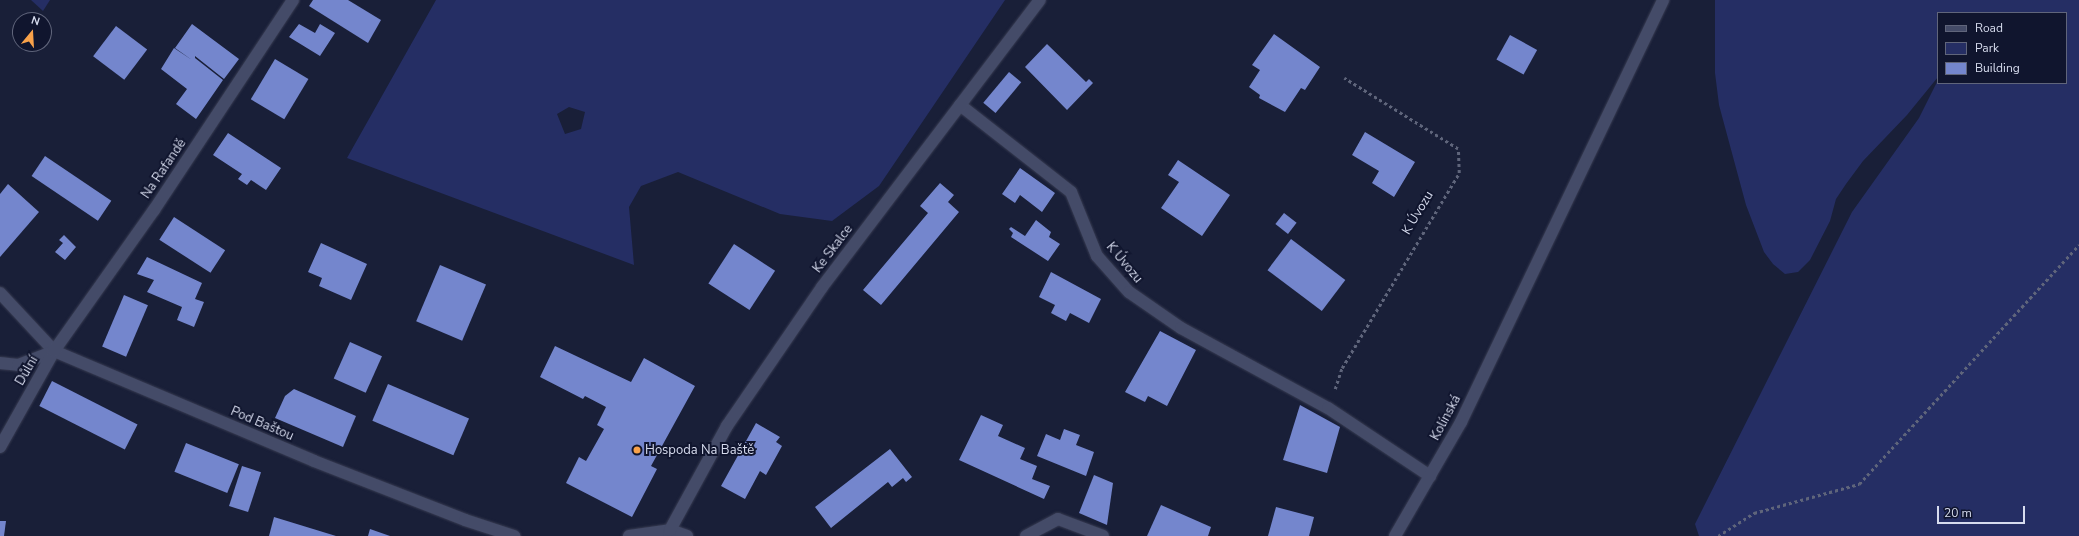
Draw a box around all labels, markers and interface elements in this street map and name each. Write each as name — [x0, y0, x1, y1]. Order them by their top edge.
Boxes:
north arrow — [12, 12, 52, 52]
legend — [1937, 12, 2067, 84]
text: N — [29, 13, 42, 29]
text: Road — [1975, 20, 2003, 36]
text: Park — [1975, 40, 1999, 56]
text: Building — [1975, 60, 2020, 76]
street label: Na Rafandě — [138, 136, 190, 202]
street label: K Úvozu — [1399, 188, 1437, 238]
street label: Ke Skalce — [810, 222, 856, 276]
street label: K Úvozu — [1103, 240, 1145, 286]
street label: Důlní — [12, 354, 42, 388]
street label: Kolínská — [1428, 393, 1464, 443]
street label: Pod Baštou — [228, 404, 296, 444]
place label: Hospoda Na Baště — [645, 442, 754, 458]
marker: Hospoda Na Baště — [632, 445, 642, 455]
scale bar — [1939, 498, 2027, 524]
text: 20 m — [1944, 505, 1972, 521]

